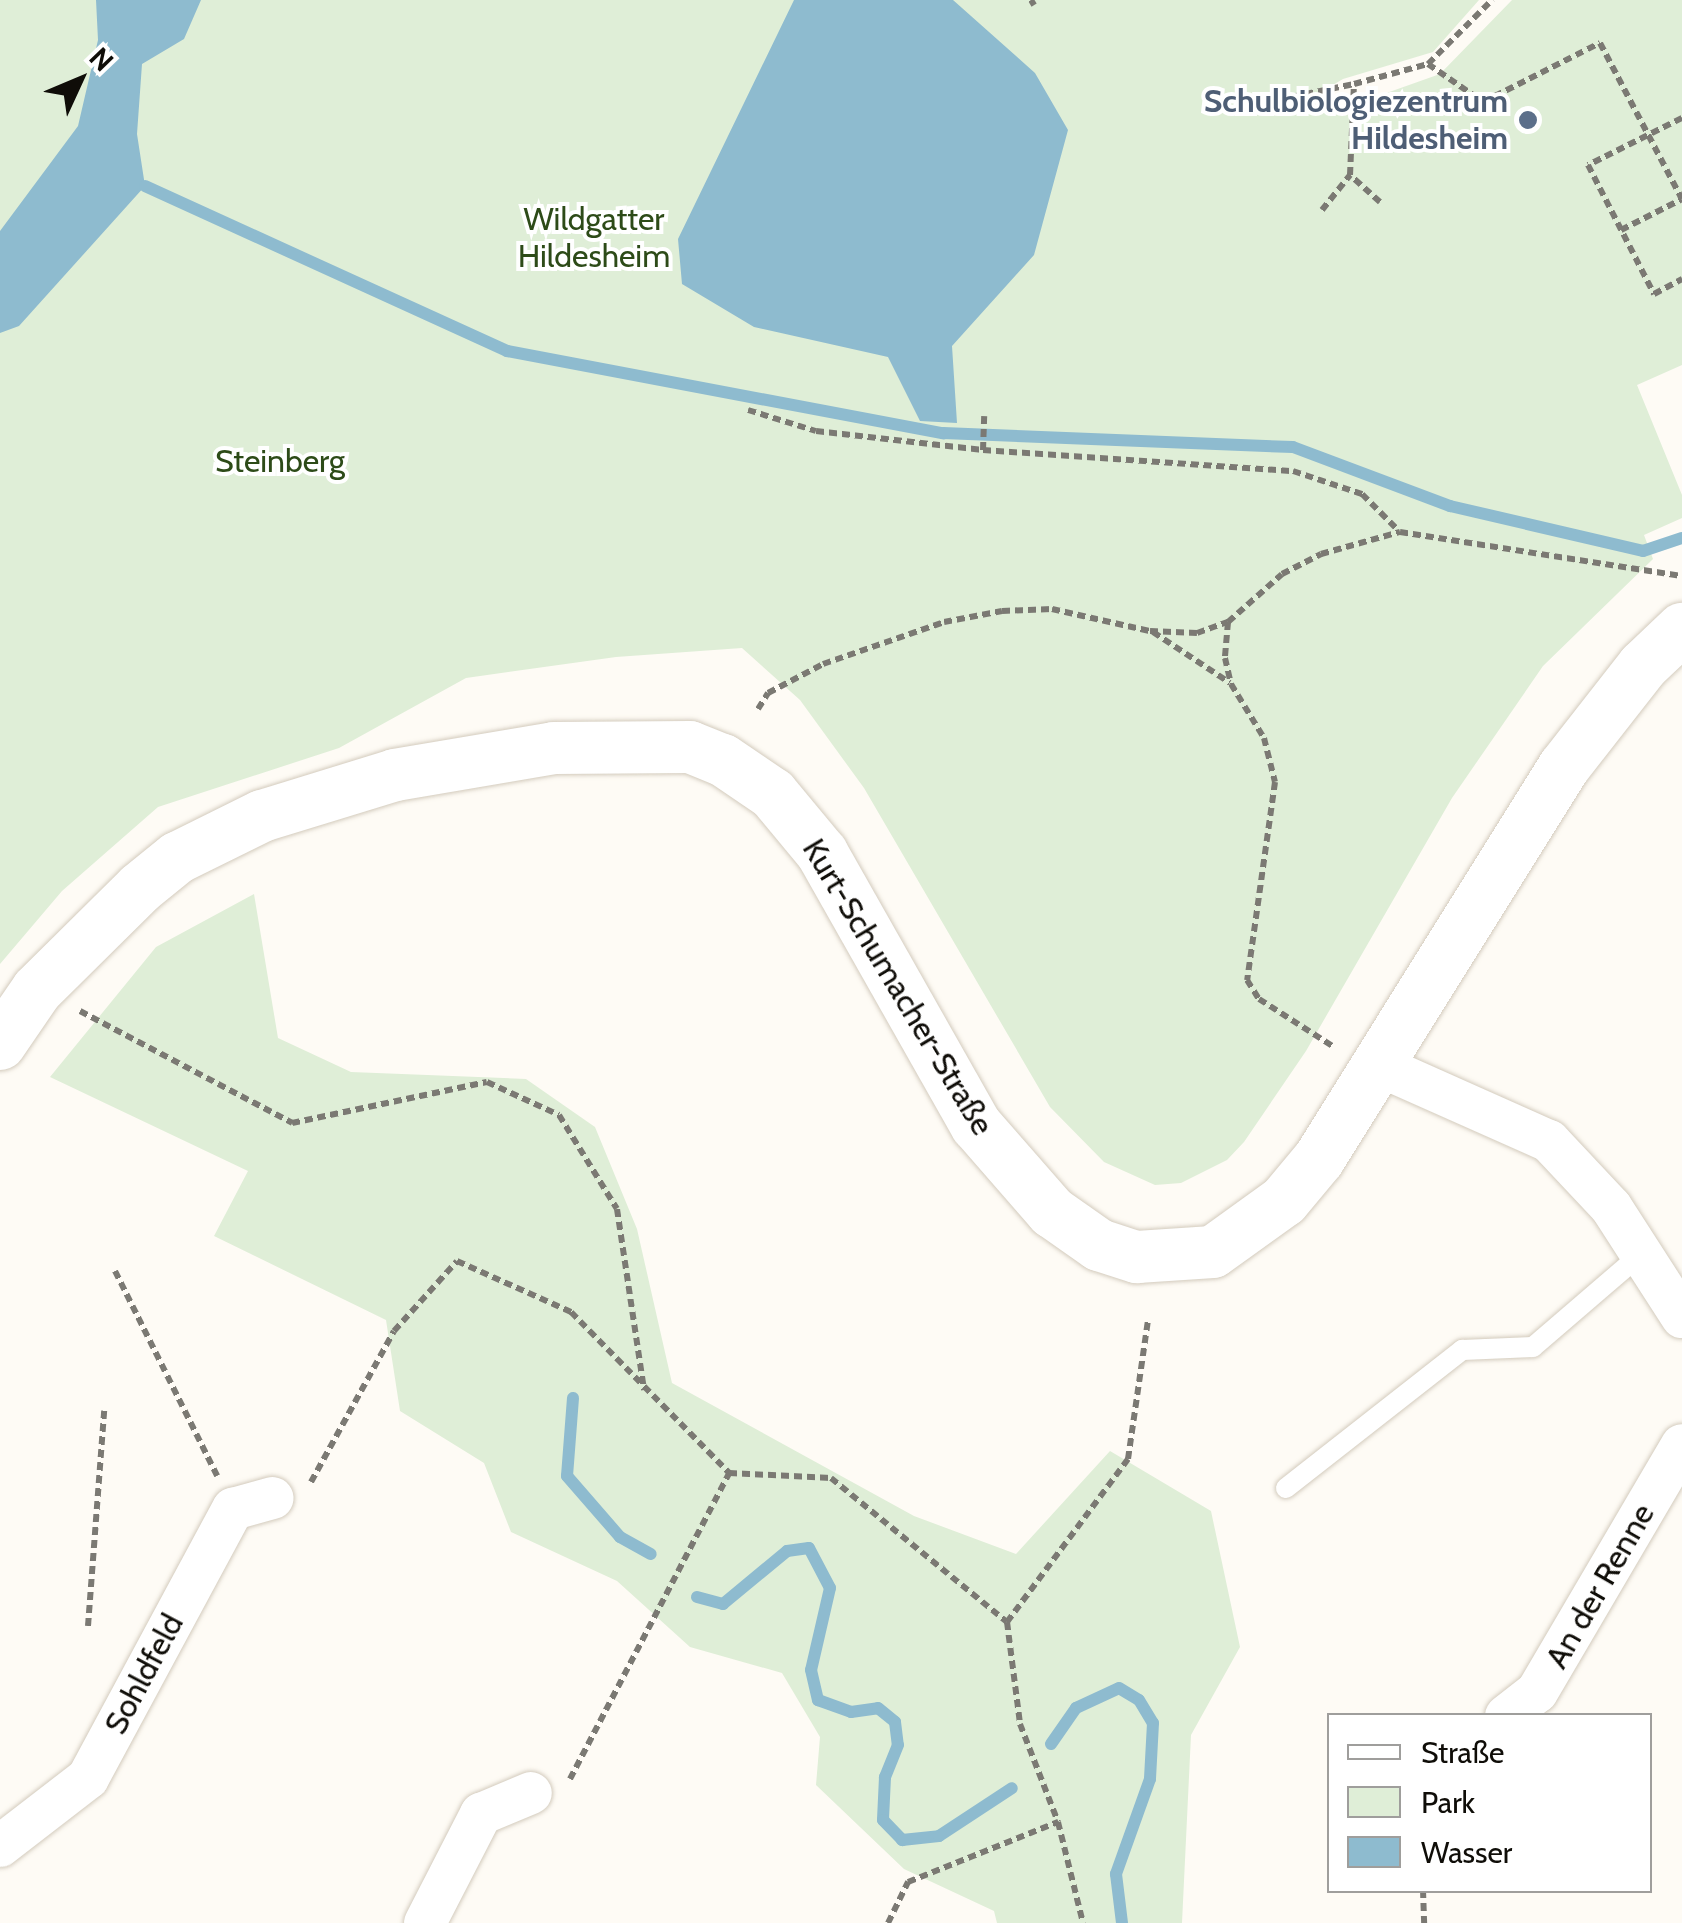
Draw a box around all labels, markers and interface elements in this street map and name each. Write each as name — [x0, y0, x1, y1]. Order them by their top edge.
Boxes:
north arrow — [30, 30, 130, 130]
text: N — [82, 40, 121, 78]
place label: Schulbiologiezentrum Hildesheim — [1204, 83, 1508, 158]
marker: Schulbiologiezentrum Hildesheim — [1517, 109, 1539, 131]
park label: Wildgatter Hildesheim — [518, 201, 670, 276]
park label: Steinberg — [215, 442, 345, 480]
street label: Kurt-Schumacher-Straße — [794, 832, 1002, 1142]
street label: An der Renne — [1538, 1497, 1662, 1675]
street label: Sohldfeld — [96, 1607, 192, 1741]
legend — [1327, 1713, 1652, 1893]
text: Straße — [1421, 1734, 1504, 1771]
text: Park — [1421, 1784, 1475, 1821]
text: Wasser — [1421, 1834, 1512, 1871]

